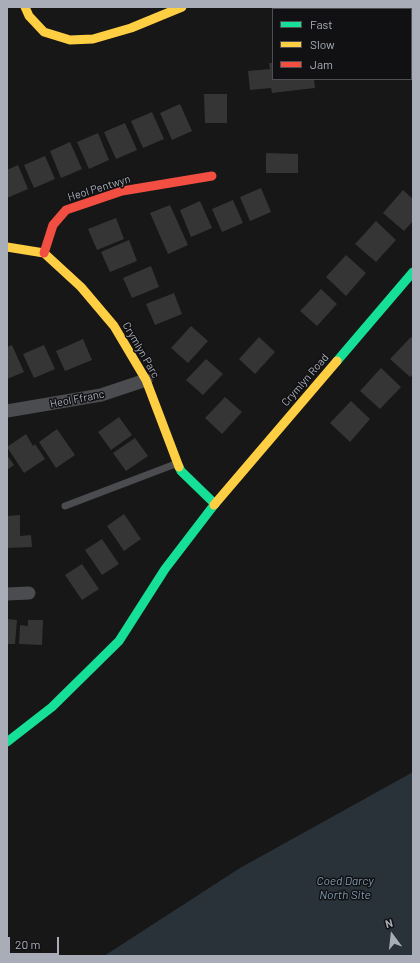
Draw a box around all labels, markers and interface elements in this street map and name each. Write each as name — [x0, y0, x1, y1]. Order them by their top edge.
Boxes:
legend — [272, 8, 412, 80]
text: Fast — [310, 17, 333, 31]
text: Slow — [310, 37, 335, 51]
text: Jam — [310, 57, 333, 71]
street label: Heol Pentwyn — [66, 172, 132, 204]
street label: Crymlyn Parc — [120, 320, 162, 380]
street label: Crymlyn Road — [279, 351, 331, 409]
street label: Heol Ffranc — [49, 387, 105, 411]
water label: Coed Darcy North Site — [316, 874, 374, 902]
north arrow — [372, 915, 412, 955]
text: N — [384, 916, 394, 930]
scale bar — [10, 929, 61, 955]
text: 20 m — [15, 937, 41, 951]

